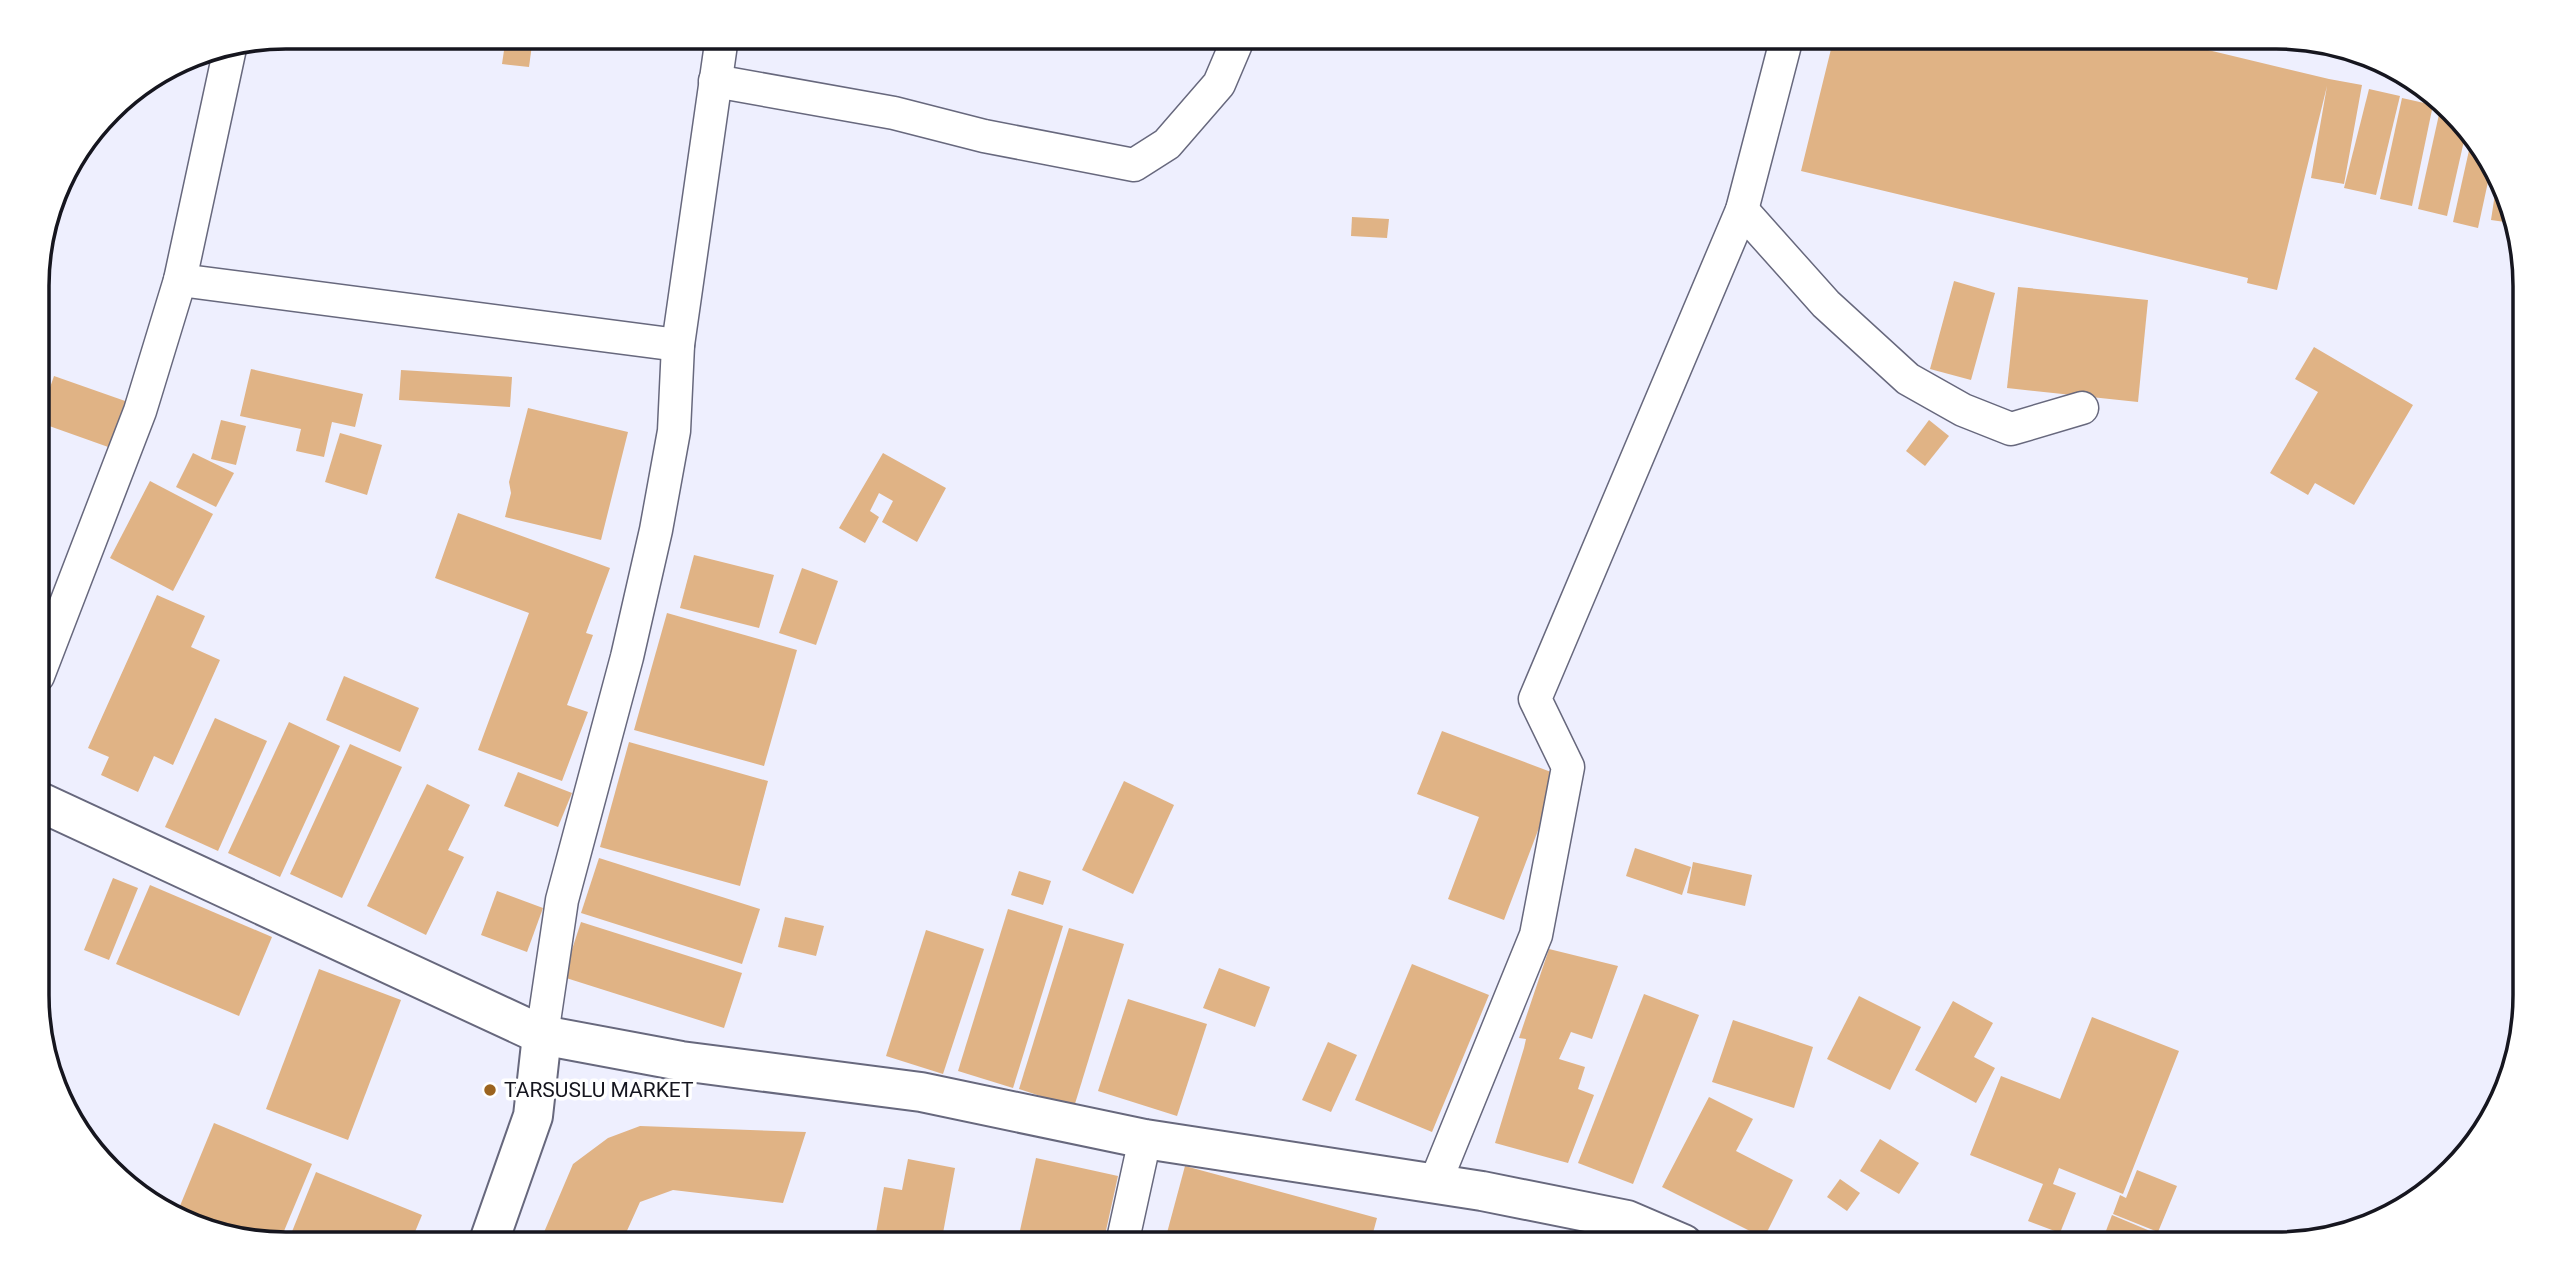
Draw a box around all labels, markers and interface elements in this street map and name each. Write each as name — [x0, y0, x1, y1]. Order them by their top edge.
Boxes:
place label: TARSUSLU MARKET — [504, 1078, 694, 1102]
marker: TARSUSLU MARKET — [482, 1082, 498, 1098]

